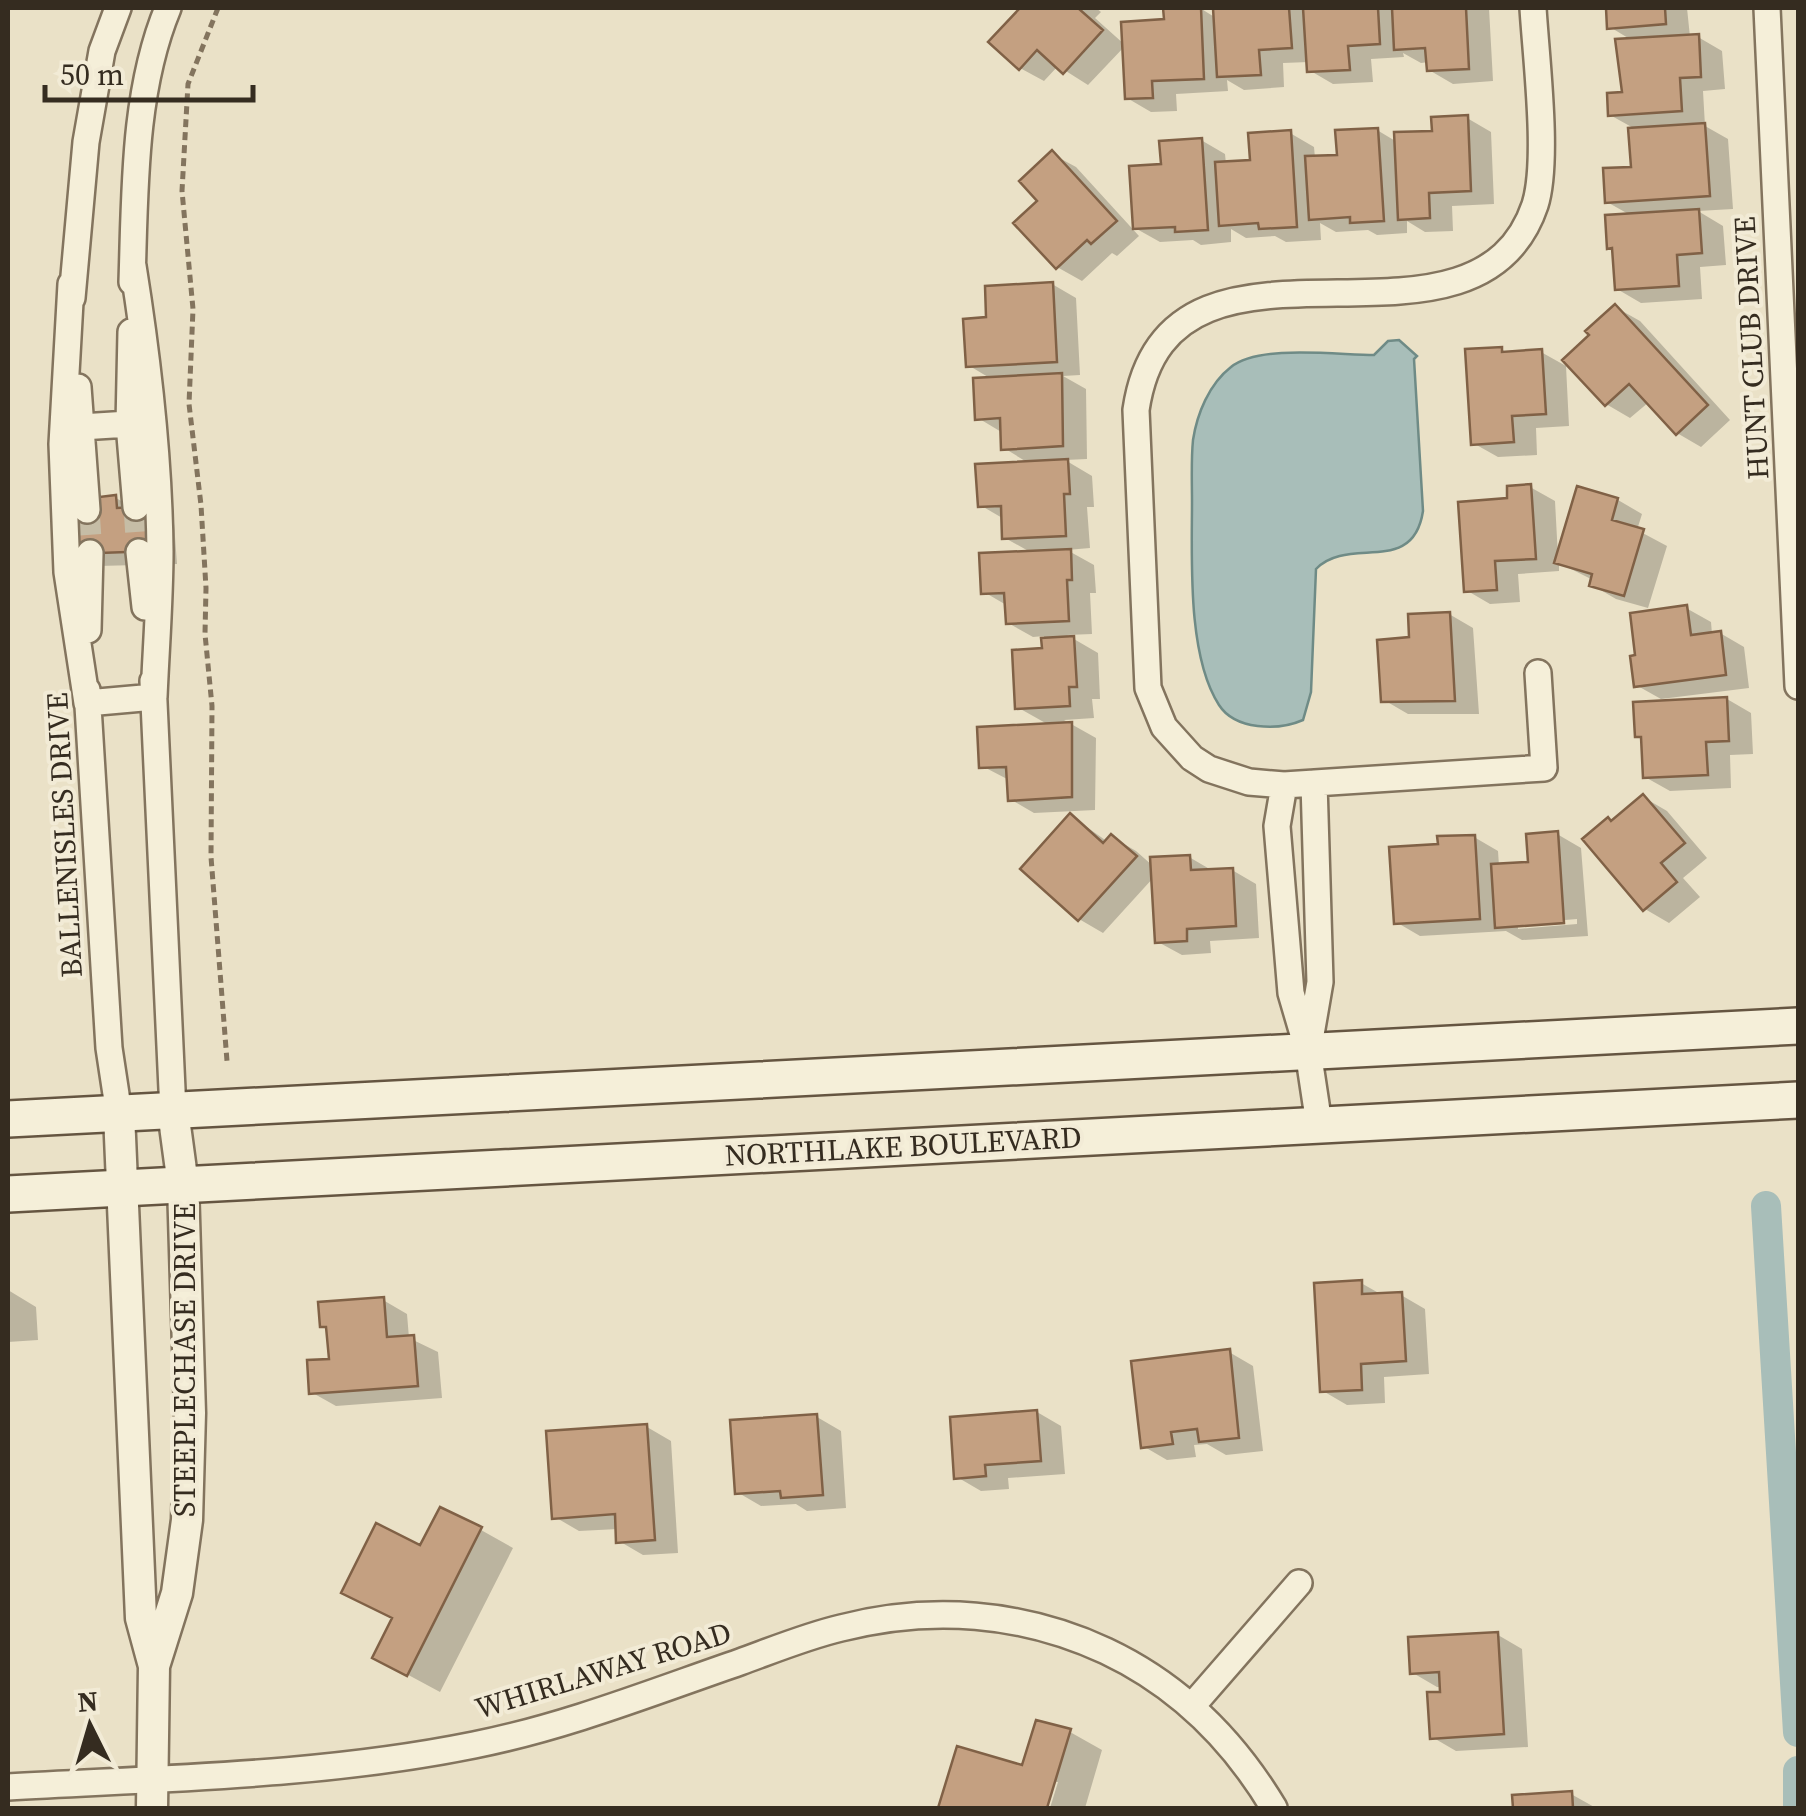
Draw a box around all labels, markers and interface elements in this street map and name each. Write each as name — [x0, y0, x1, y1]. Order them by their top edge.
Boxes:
scale bar — [45, 40, 252, 102]
text: 50 m — [60, 54, 124, 95]
street label: HUNT CLUB DRIVE — [1724, 215, 1778, 481]
street label: BALLENISLES DRIVE — [36, 691, 92, 979]
street label: NORTHLAKE BOULEVARD — [724, 1116, 1082, 1176]
street label: STEEPLECHASE DRIVE — [164, 1203, 205, 1517]
street label: WHIRLAWAY ROAD — [470, 1612, 736, 1728]
north arrow — [40, 1676, 140, 1776]
text: N — [76, 1681, 100, 1721]

